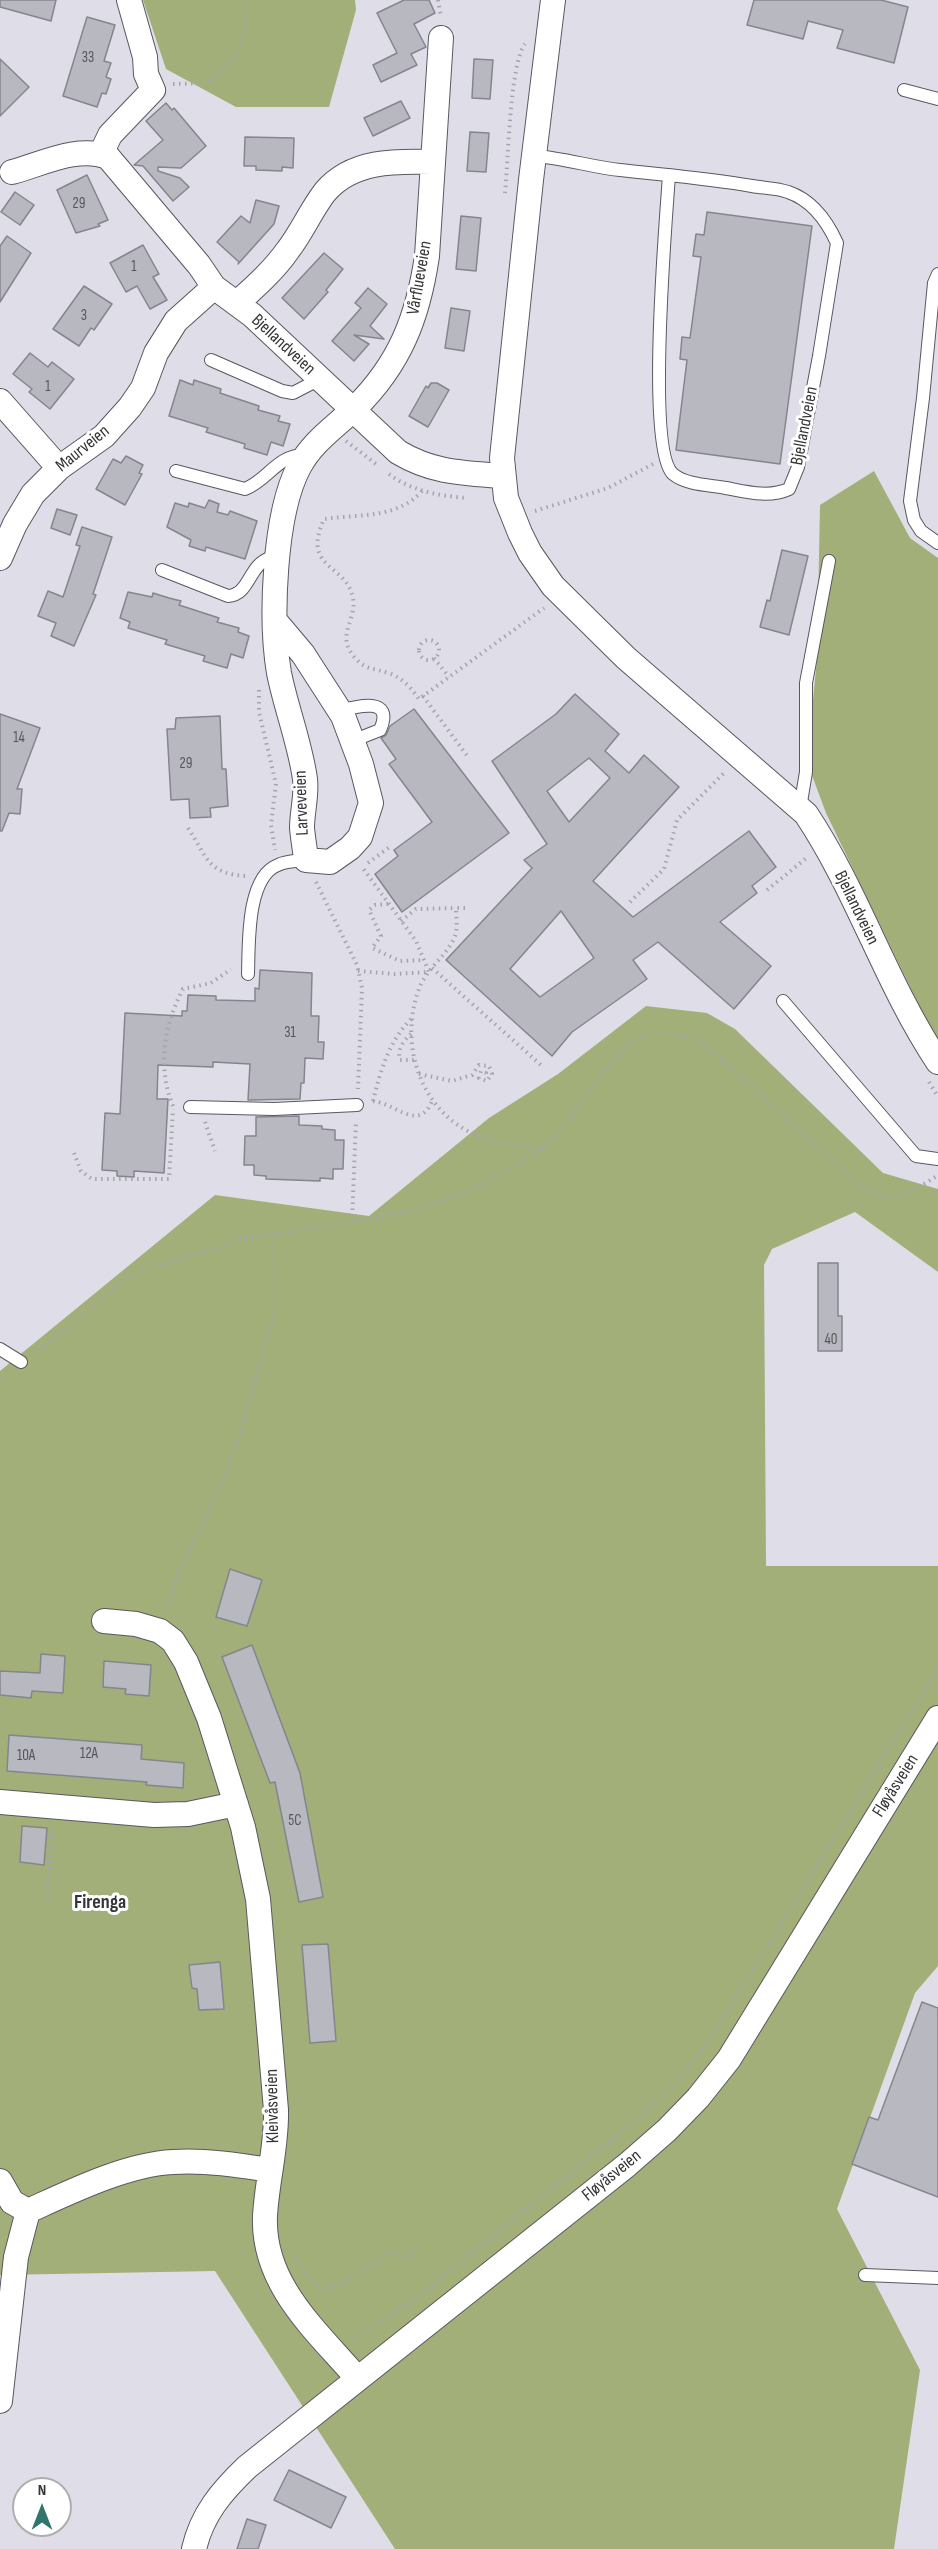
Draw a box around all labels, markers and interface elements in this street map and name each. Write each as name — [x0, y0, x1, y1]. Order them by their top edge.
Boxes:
house number: 33 — [82, 49, 94, 67]
house number: 29 — [73, 195, 85, 213]
street label: Vårflueveien — [403, 239, 437, 317]
house number: 1 — [131, 258, 137, 276]
house number: 3 — [81, 307, 87, 325]
street label: Bjellandveien — [247, 310, 319, 380]
house number: 1 — [45, 378, 51, 396]
street label: Bjellandveien — [787, 385, 823, 467]
street label: Maurveien — [52, 421, 114, 477]
house number: 14 — [13, 729, 25, 747]
house number: 29 — [180, 755, 192, 773]
street label: Larveveien — [290, 770, 314, 836]
street label: Bjellandveien — [829, 867, 883, 949]
house number: 31 — [284, 1024, 296, 1042]
house number: 40 — [825, 1331, 837, 1349]
house number: 12A — [80, 1745, 98, 1763]
house number: 10A — [17, 1747, 35, 1765]
street label: Fløyåsveien — [868, 1751, 924, 1821]
house number: 5C — [288, 1812, 302, 1830]
district label: Firenga — [74, 1891, 126, 1915]
street label: Kleivåsveien — [262, 2069, 284, 2143]
street label: Fløyåsveien — [578, 2146, 646, 2206]
north arrow — [12, 2477, 72, 2537]
text: N — [38, 2481, 46, 2500]

